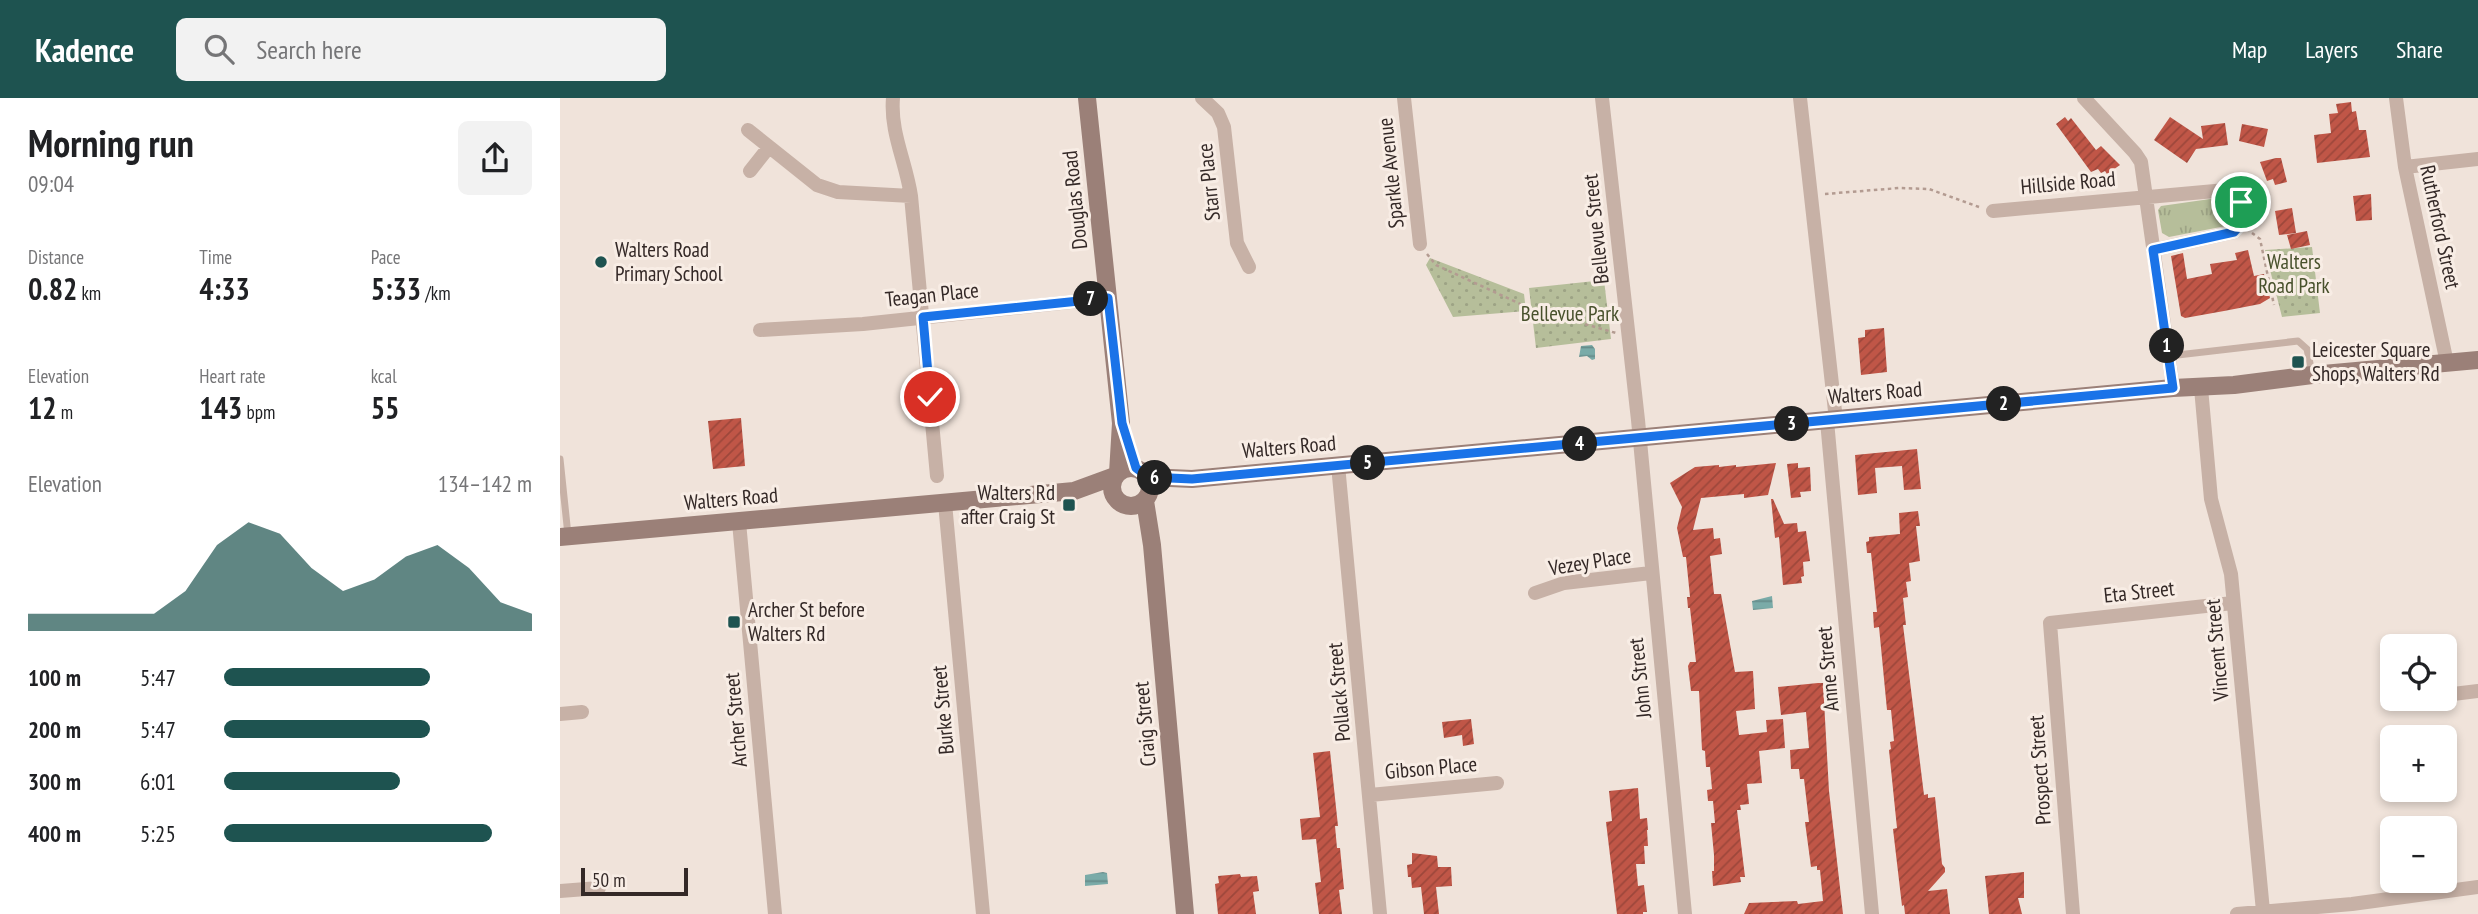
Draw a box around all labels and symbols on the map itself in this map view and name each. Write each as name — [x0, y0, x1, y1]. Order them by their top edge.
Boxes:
street label: Sparkle Avenue — [1371, 116, 1410, 230]
street label: Starr Place — [1191, 142, 1226, 222]
street label: Douglas Road — [1056, 149, 1093, 251]
street label: Rutherford Street — [2414, 163, 2467, 291]
street label: Hillside Road — [2019, 165, 2117, 200]
street label: Bellevue Street — [1576, 172, 1615, 285]
pin — [2211, 172, 2271, 232]
place label: Walters Road Primary School — [615, 236, 723, 287]
park label: Walters Road Park — [2258, 248, 2330, 299]
marker: Walters Road Primary School — [593, 254, 609, 270]
street label: Teagan Place — [884, 276, 980, 313]
pin: 7 — [1074, 282, 1108, 316]
park label: Bellevue Park — [1521, 300, 1619, 327]
pin: 1 — [2150, 328, 2184, 364]
place label: Leicester Square Shops, Walters Rd — [2312, 336, 2440, 387]
marker: Leicester Square Shops, Walters Rd — [2290, 354, 2306, 370]
pin — [900, 367, 960, 427]
street label: Walters Road — [1827, 375, 1923, 410]
pin: 2 — [1986, 386, 2022, 422]
pin: 3 — [1774, 406, 1810, 442]
pin: 4 — [1562, 426, 1598, 462]
street label: Walters Road — [1241, 429, 1337, 464]
pin: 5 — [1350, 446, 1386, 480]
pin: 6 — [1138, 460, 1172, 496]
place label: Walters Rd after Craig St — [961, 479, 1055, 530]
street label: Walters Road — [683, 481, 779, 516]
marker: Walters Rd after Craig St — [1061, 497, 1077, 513]
street label: Vezey Place — [1546, 542, 1633, 581]
street label: Eta Street — [2102, 574, 2176, 609]
place label: Archer St before Walters Rd — [748, 596, 865, 647]
street label: Vincent Street — [2199, 598, 2234, 703]
marker: Archer St before Walters Rd — [726, 614, 742, 630]
street label: Anne Street — [1810, 625, 1845, 713]
street label: John Street — [1622, 636, 1657, 720]
street label: Pollack Street — [1321, 641, 1356, 743]
street label: Burke Street — [925, 664, 960, 756]
street label: Archer Street — [718, 671, 753, 768]
street label: Craig Street — [1127, 680, 1162, 768]
street label: Prospect Street — [2022, 714, 2057, 826]
street label: Gibson Place — [1384, 750, 1478, 785]
scale bar — [581, 865, 688, 897]

